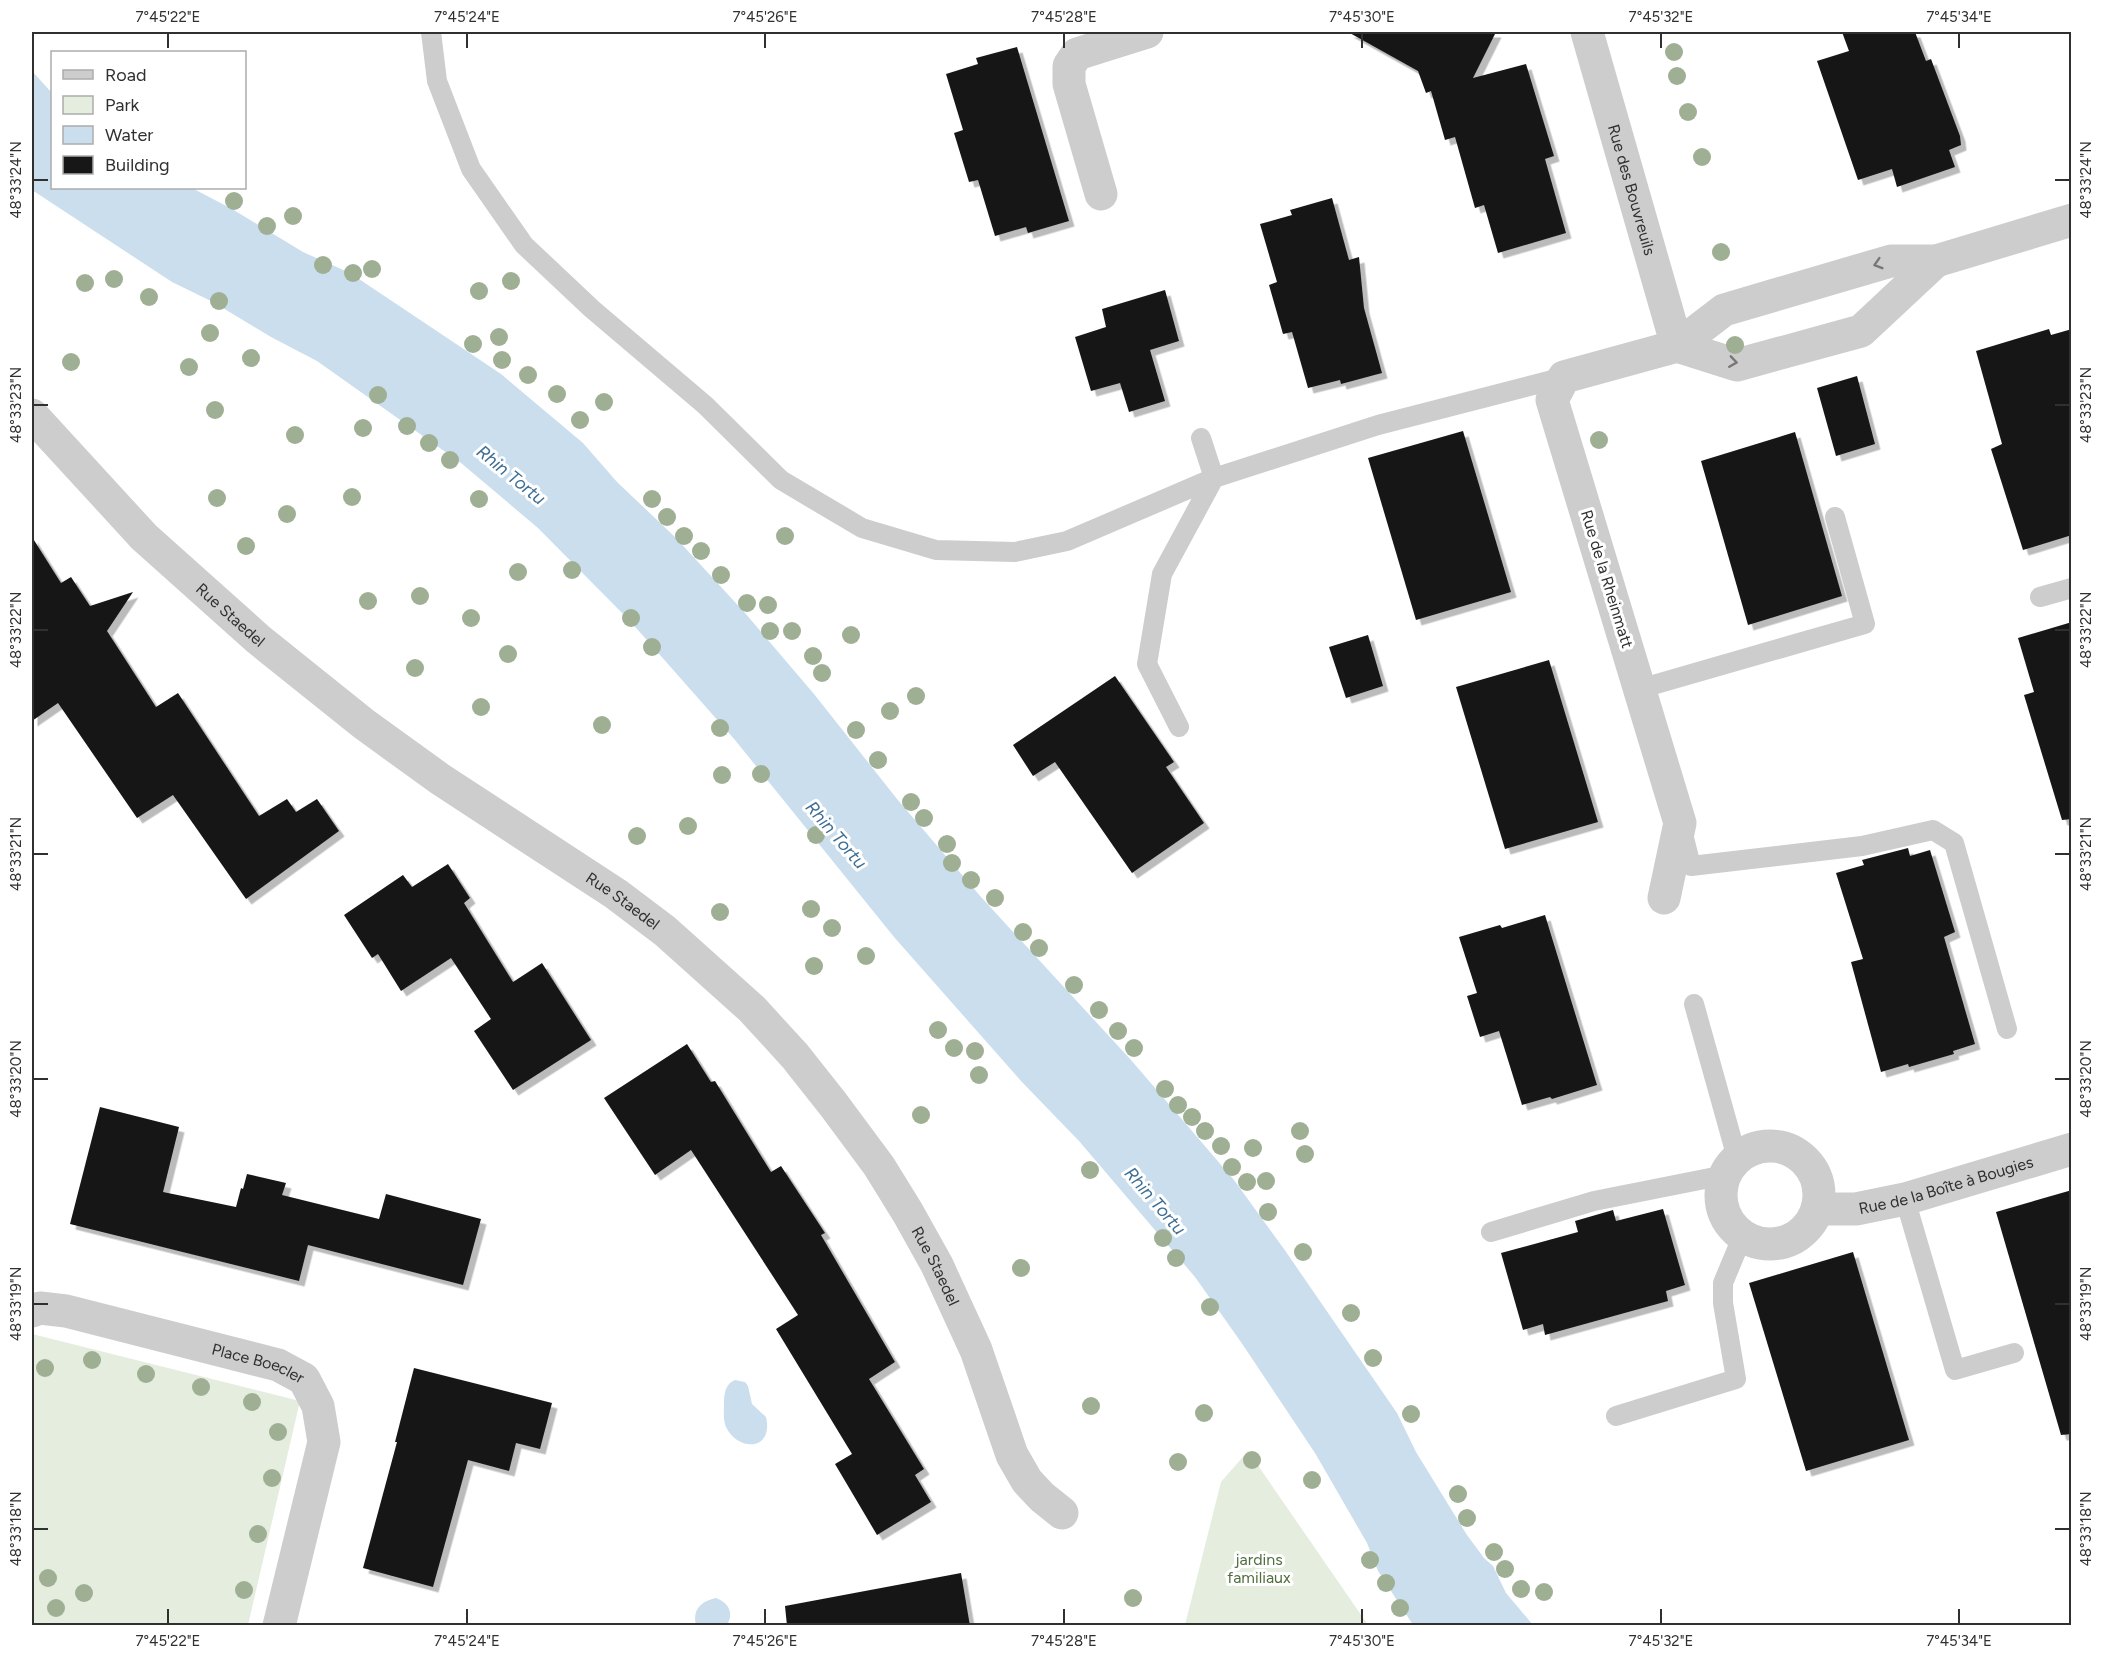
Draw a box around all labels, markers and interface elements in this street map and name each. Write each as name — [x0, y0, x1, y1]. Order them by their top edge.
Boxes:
text: 7°45'22"E — [136, 8, 200, 26]
text: 7°45'24"E — [434, 8, 500, 26]
text: 7°45'26"E — [732, 8, 798, 26]
text: 7°45'28"E — [1031, 8, 1097, 26]
text: 7°45'30"E — [1329, 8, 1395, 26]
text: 7°45'32"E — [1629, 8, 1693, 26]
text: 7°45'34"E — [1926, 8, 1992, 26]
legend — [51, 51, 246, 189]
text: Road — [105, 64, 146, 86]
text: Park — [105, 94, 140, 116]
street label: Rue des Bouvreuils — [1604, 122, 1660, 257]
text: Water — [105, 124, 153, 146]
text: 48°33'24"N — [7, 141, 25, 219]
text: 48°33'24"N — [2077, 141, 2095, 219]
text: Building — [105, 154, 170, 176]
one-way arrow — [1873, 257, 1884, 269]
one-way arrow — [1728, 355, 1738, 368]
text: 48°33'23"N — [7, 367, 25, 443]
text: 48°33'23"N — [2077, 367, 2095, 443]
water label: Rhin Tortu — [472, 441, 550, 509]
street label: Rue de la Rheinmatt — [1577, 508, 1637, 650]
street label: Rue Staedel — [192, 579, 269, 650]
text: 48°33'22"N — [7, 592, 25, 668]
text: 48°33'22"N — [2077, 592, 2095, 668]
water label: Rhin Tortu — [801, 797, 871, 873]
text: 48°33'21"N — [7, 817, 25, 891]
text: 48°33'21"N — [2077, 817, 2095, 891]
street label: Rue Staedel — [583, 868, 664, 933]
text: 48°33'20"N — [7, 1040, 25, 1118]
text: 48°33'20"N — [2077, 1040, 2095, 1118]
street label: Rue de la Boîte à Bougies — [1857, 1152, 2035, 1218]
water label: Rhin Tortu — [1120, 1163, 1190, 1239]
street label: Rue Staedel — [908, 1223, 964, 1308]
text: 48°33'19"N — [7, 1267, 25, 1341]
text: 48°33'19"N — [2077, 1267, 2095, 1341]
street label: Place Boecler — [210, 1339, 308, 1387]
text: 48°33'18"N — [7, 1491, 25, 1567]
text: 48°33'18"N — [2077, 1491, 2095, 1567]
park label: jardins familiaux — [1227, 1550, 1291, 1587]
text: 7°45'22"E — [136, 1632, 200, 1650]
text: 7°45'24"E — [434, 1632, 500, 1650]
text: 7°45'26"E — [732, 1632, 798, 1650]
text: 7°45'28"E — [1031, 1632, 1097, 1650]
text: 7°45'30"E — [1329, 1632, 1395, 1650]
text: 7°45'32"E — [1629, 1632, 1693, 1650]
text: 7°45'34"E — [1926, 1632, 1992, 1650]

